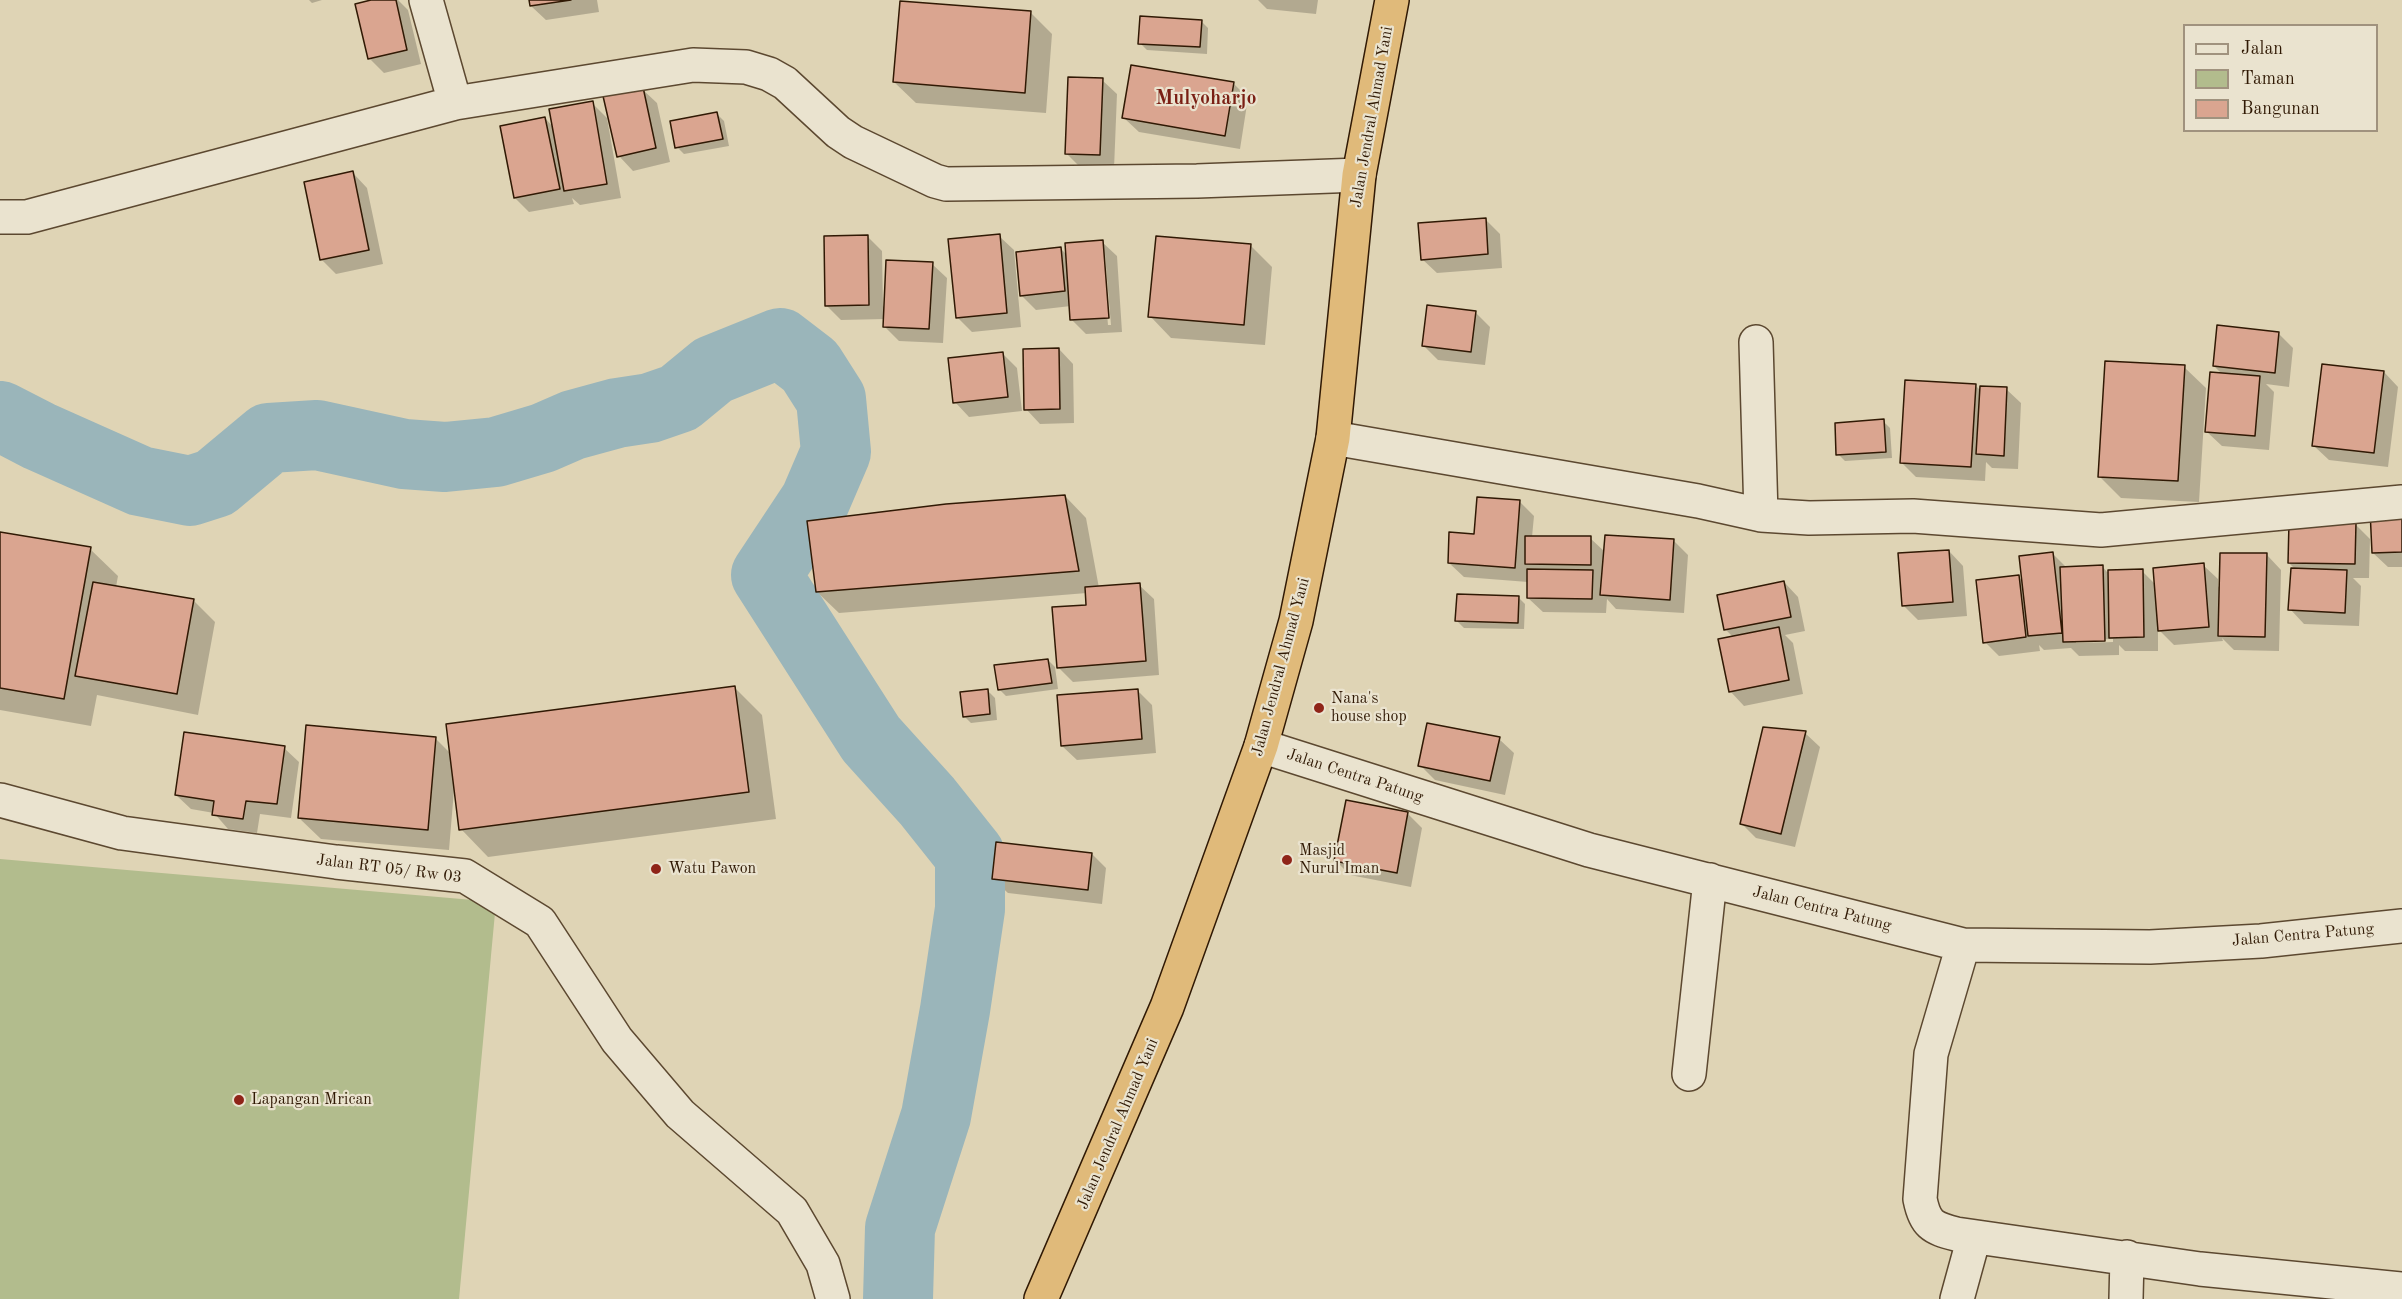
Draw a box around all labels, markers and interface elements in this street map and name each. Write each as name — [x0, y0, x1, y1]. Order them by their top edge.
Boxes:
legend — [2183, 24, 2378, 132]
street label: Jalan Jendral Ahmad Yani — [1347, 25, 1397, 209]
text: Jalan — [2241, 40, 2283, 58]
text: Taman — [2241, 70, 2295, 88]
district label: Mulyoharjo — [1155, 87, 1257, 111]
text: Bangunan — [2241, 100, 2320, 118]
street label: Jalan Jendral Ahmad Yani — [1248, 576, 1314, 758]
place label: Nana's house shop — [1331, 689, 1407, 727]
marker: Nana's house shop — [1312, 701, 1326, 715]
street label: Jalan Centra Patung — [1284, 745, 1426, 807]
place label: Masjid Nurul Iman — [1299, 841, 1379, 879]
street label: Jalan RT 05/ Rw 03 — [315, 851, 463, 887]
marker: Masjid Nurul Iman — [1280, 853, 1294, 867]
place label: Watu Pawon — [668, 859, 756, 879]
marker: Watu Pawon — [649, 862, 663, 876]
street label: Jalan Centra Patung — [1750, 882, 1894, 936]
street label: Jalan Centra Patung — [2231, 919, 2375, 951]
street label: Jalan Jendral Ahmad Yani — [1073, 1036, 1163, 1212]
place label: Lapangan Mrican — [251, 1090, 372, 1110]
marker: Lapangan Mrican — [232, 1093, 246, 1107]

